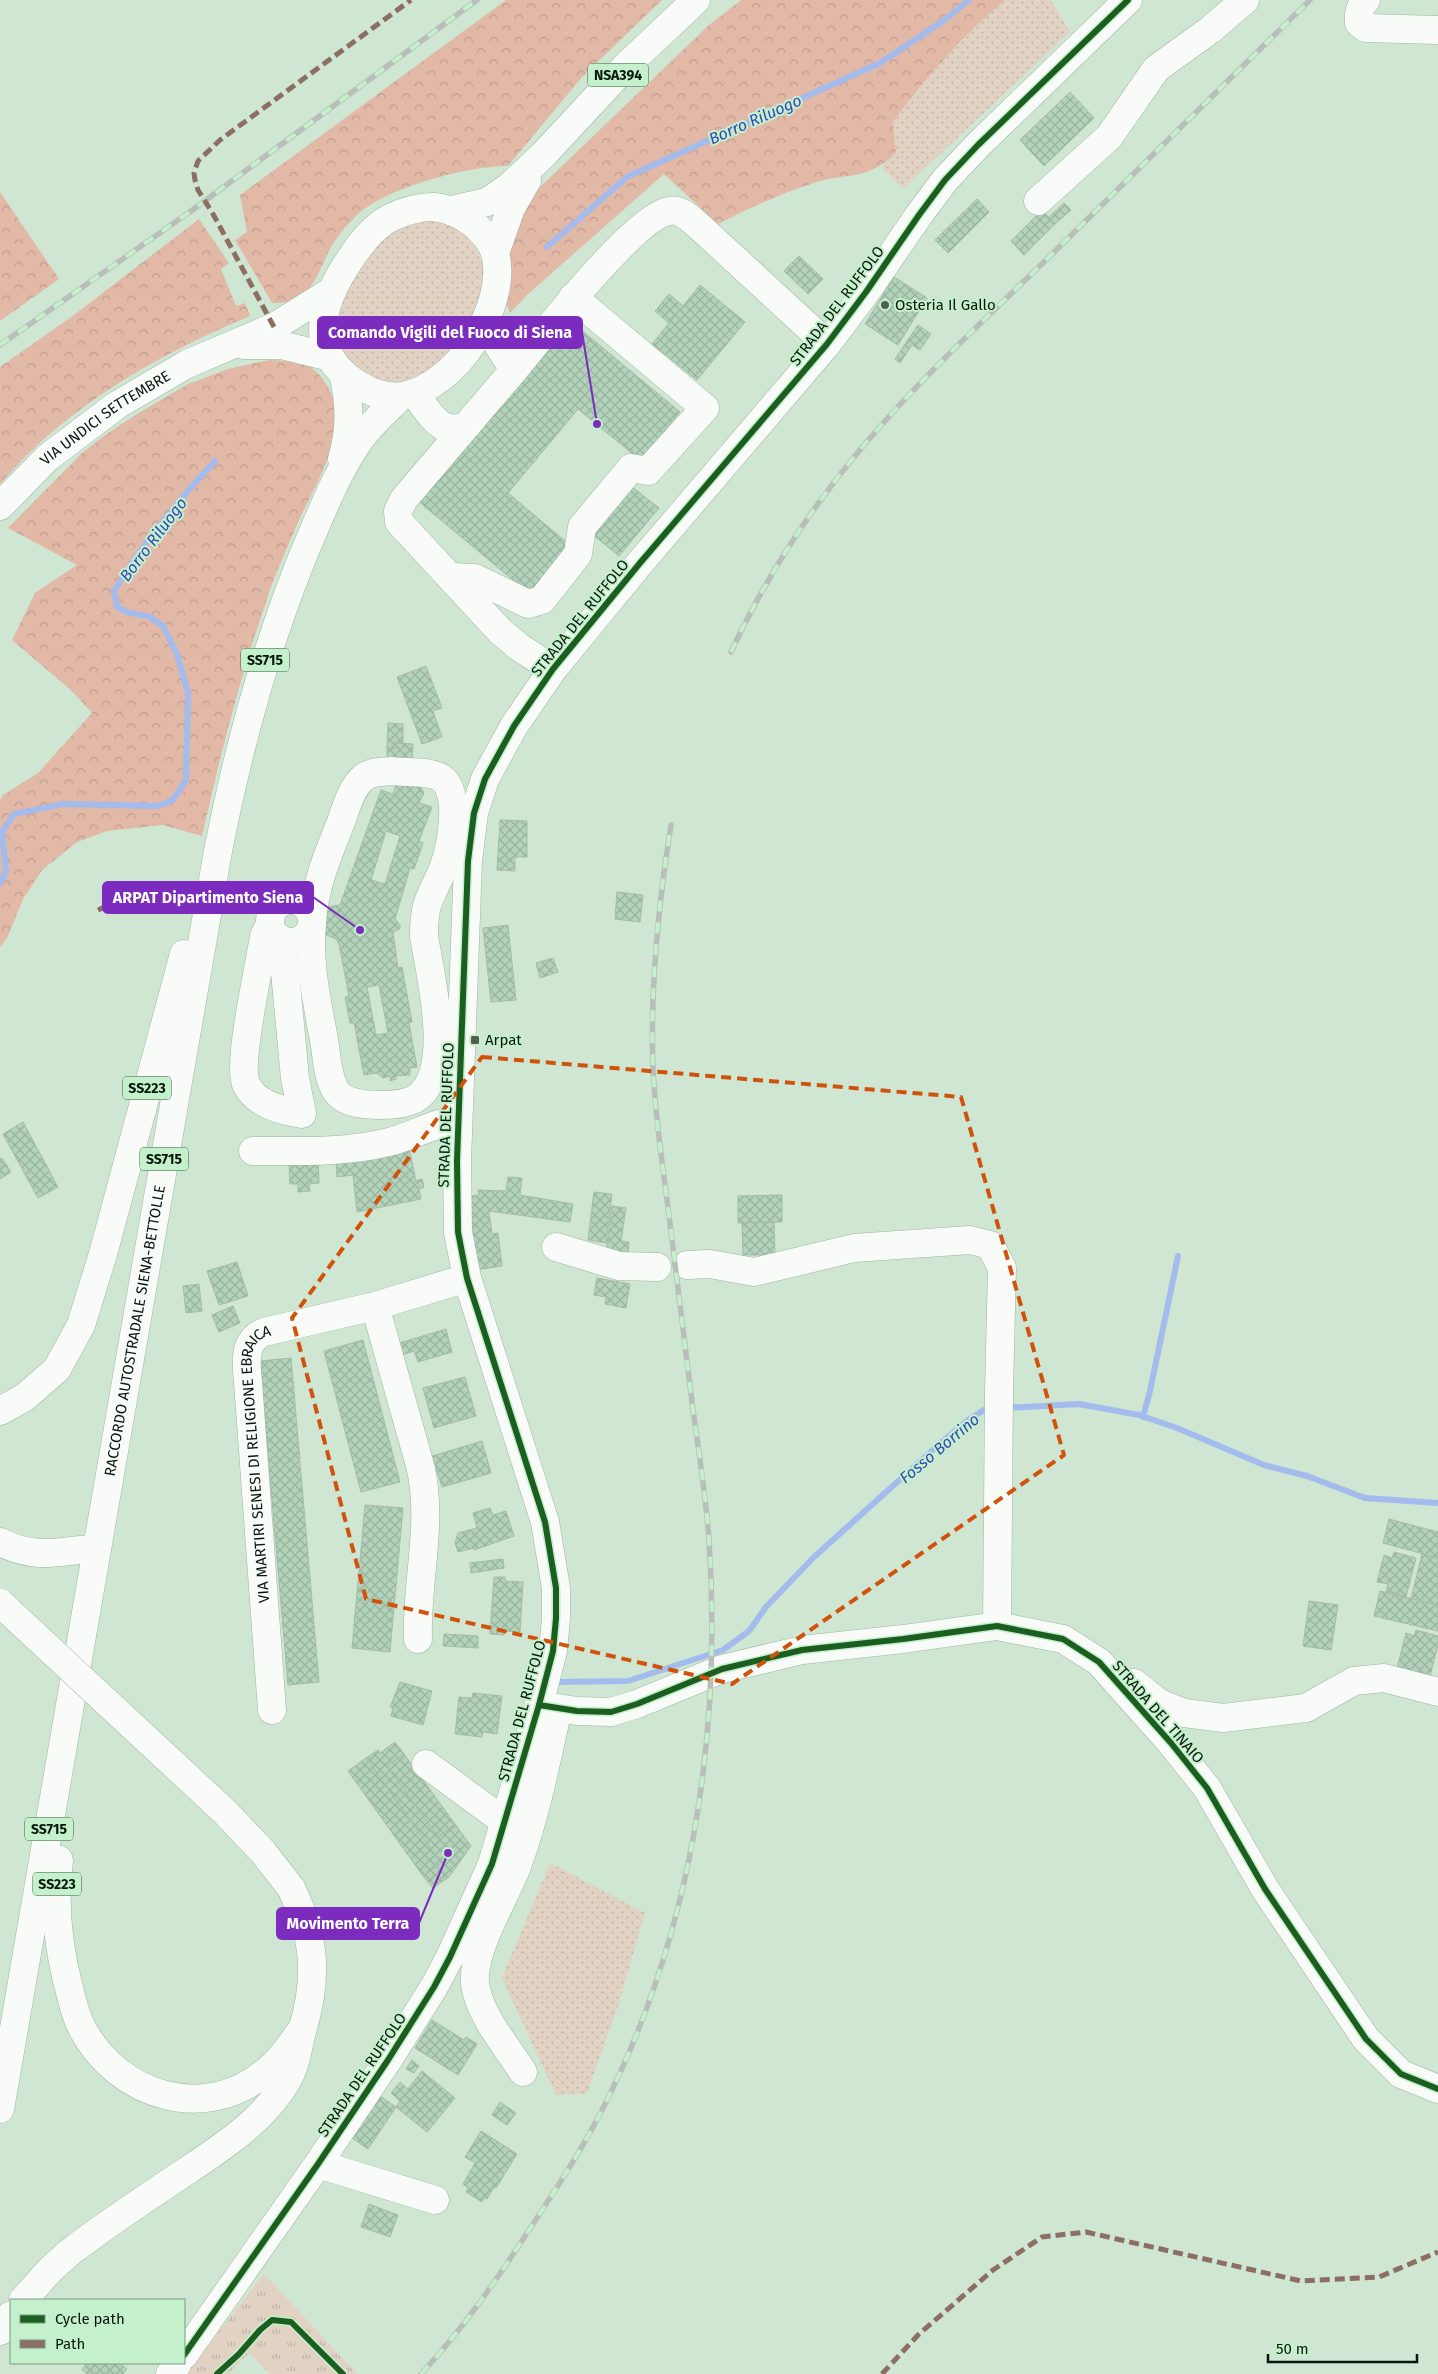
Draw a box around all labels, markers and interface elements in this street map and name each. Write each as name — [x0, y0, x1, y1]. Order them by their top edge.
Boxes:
road number: NSA394 — [588, 64, 648, 86]
water label: Borro Riluogo — [706, 91, 805, 148]
street label: STRADA DEL RUFFOLO — [786, 243, 888, 369]
place label: Osteria Il Gallo — [895, 296, 996, 314]
marker: Osteria Il Gallo — [879, 299, 891, 311]
callout: Comando Vigili del Fuoco di Siena — [318, 317, 582, 348]
text: Comando Vigili del Fuoco di Siena — [328, 323, 572, 342]
street label: VIA UNDICI SETTEMBRE — [36, 367, 173, 469]
water label: Borro Riluogo — [116, 494, 191, 585]
street label: STRADA DEL RUFFOLO — [527, 556, 633, 680]
road number: SS715 — [241, 648, 289, 672]
callout: ARPAT Dipartimento Siena — [103, 882, 313, 913]
text: ARPAT Dipartimento Siena — [112, 888, 303, 907]
place label: Arpat — [485, 1031, 522, 1049]
marker: Arpat — [469, 1034, 481, 1046]
street label: STRADA DEL RUFFOLO — [434, 1042, 458, 1188]
road number: SS223 — [123, 1076, 171, 1100]
road number: SS715 — [140, 1148, 188, 1170]
street label: RACCORDO AUTOSTRADALE SIENA-BETTOLLE — [101, 1184, 169, 1478]
street label: VIA MARTIRI SENESI DI RELIGIONE EBRAICA — [238, 1322, 273, 1603]
water label: Fosso Borrino — [895, 1409, 983, 1487]
street label: STRADA DEL RUFFOLO — [494, 1638, 550, 1784]
street label: STRADA DEL TINAIO — [1108, 1657, 1208, 1767]
road number: SS715 — [25, 1818, 73, 1840]
road number: SS223 — [33, 1872, 81, 1896]
callout: Movimento Terra — [277, 1908, 419, 1939]
text: Movimento Terra — [287, 1914, 410, 1933]
street label: STRADA DEL RUFFOLO — [314, 2010, 410, 2140]
legend — [10, 2299, 185, 2364]
text: Cycle path — [55, 2310, 125, 2328]
scale bar — [1268, 2332, 1417, 2364]
text: Path — [55, 2335, 85, 2353]
text: 50 m — [1276, 2340, 1309, 2358]

